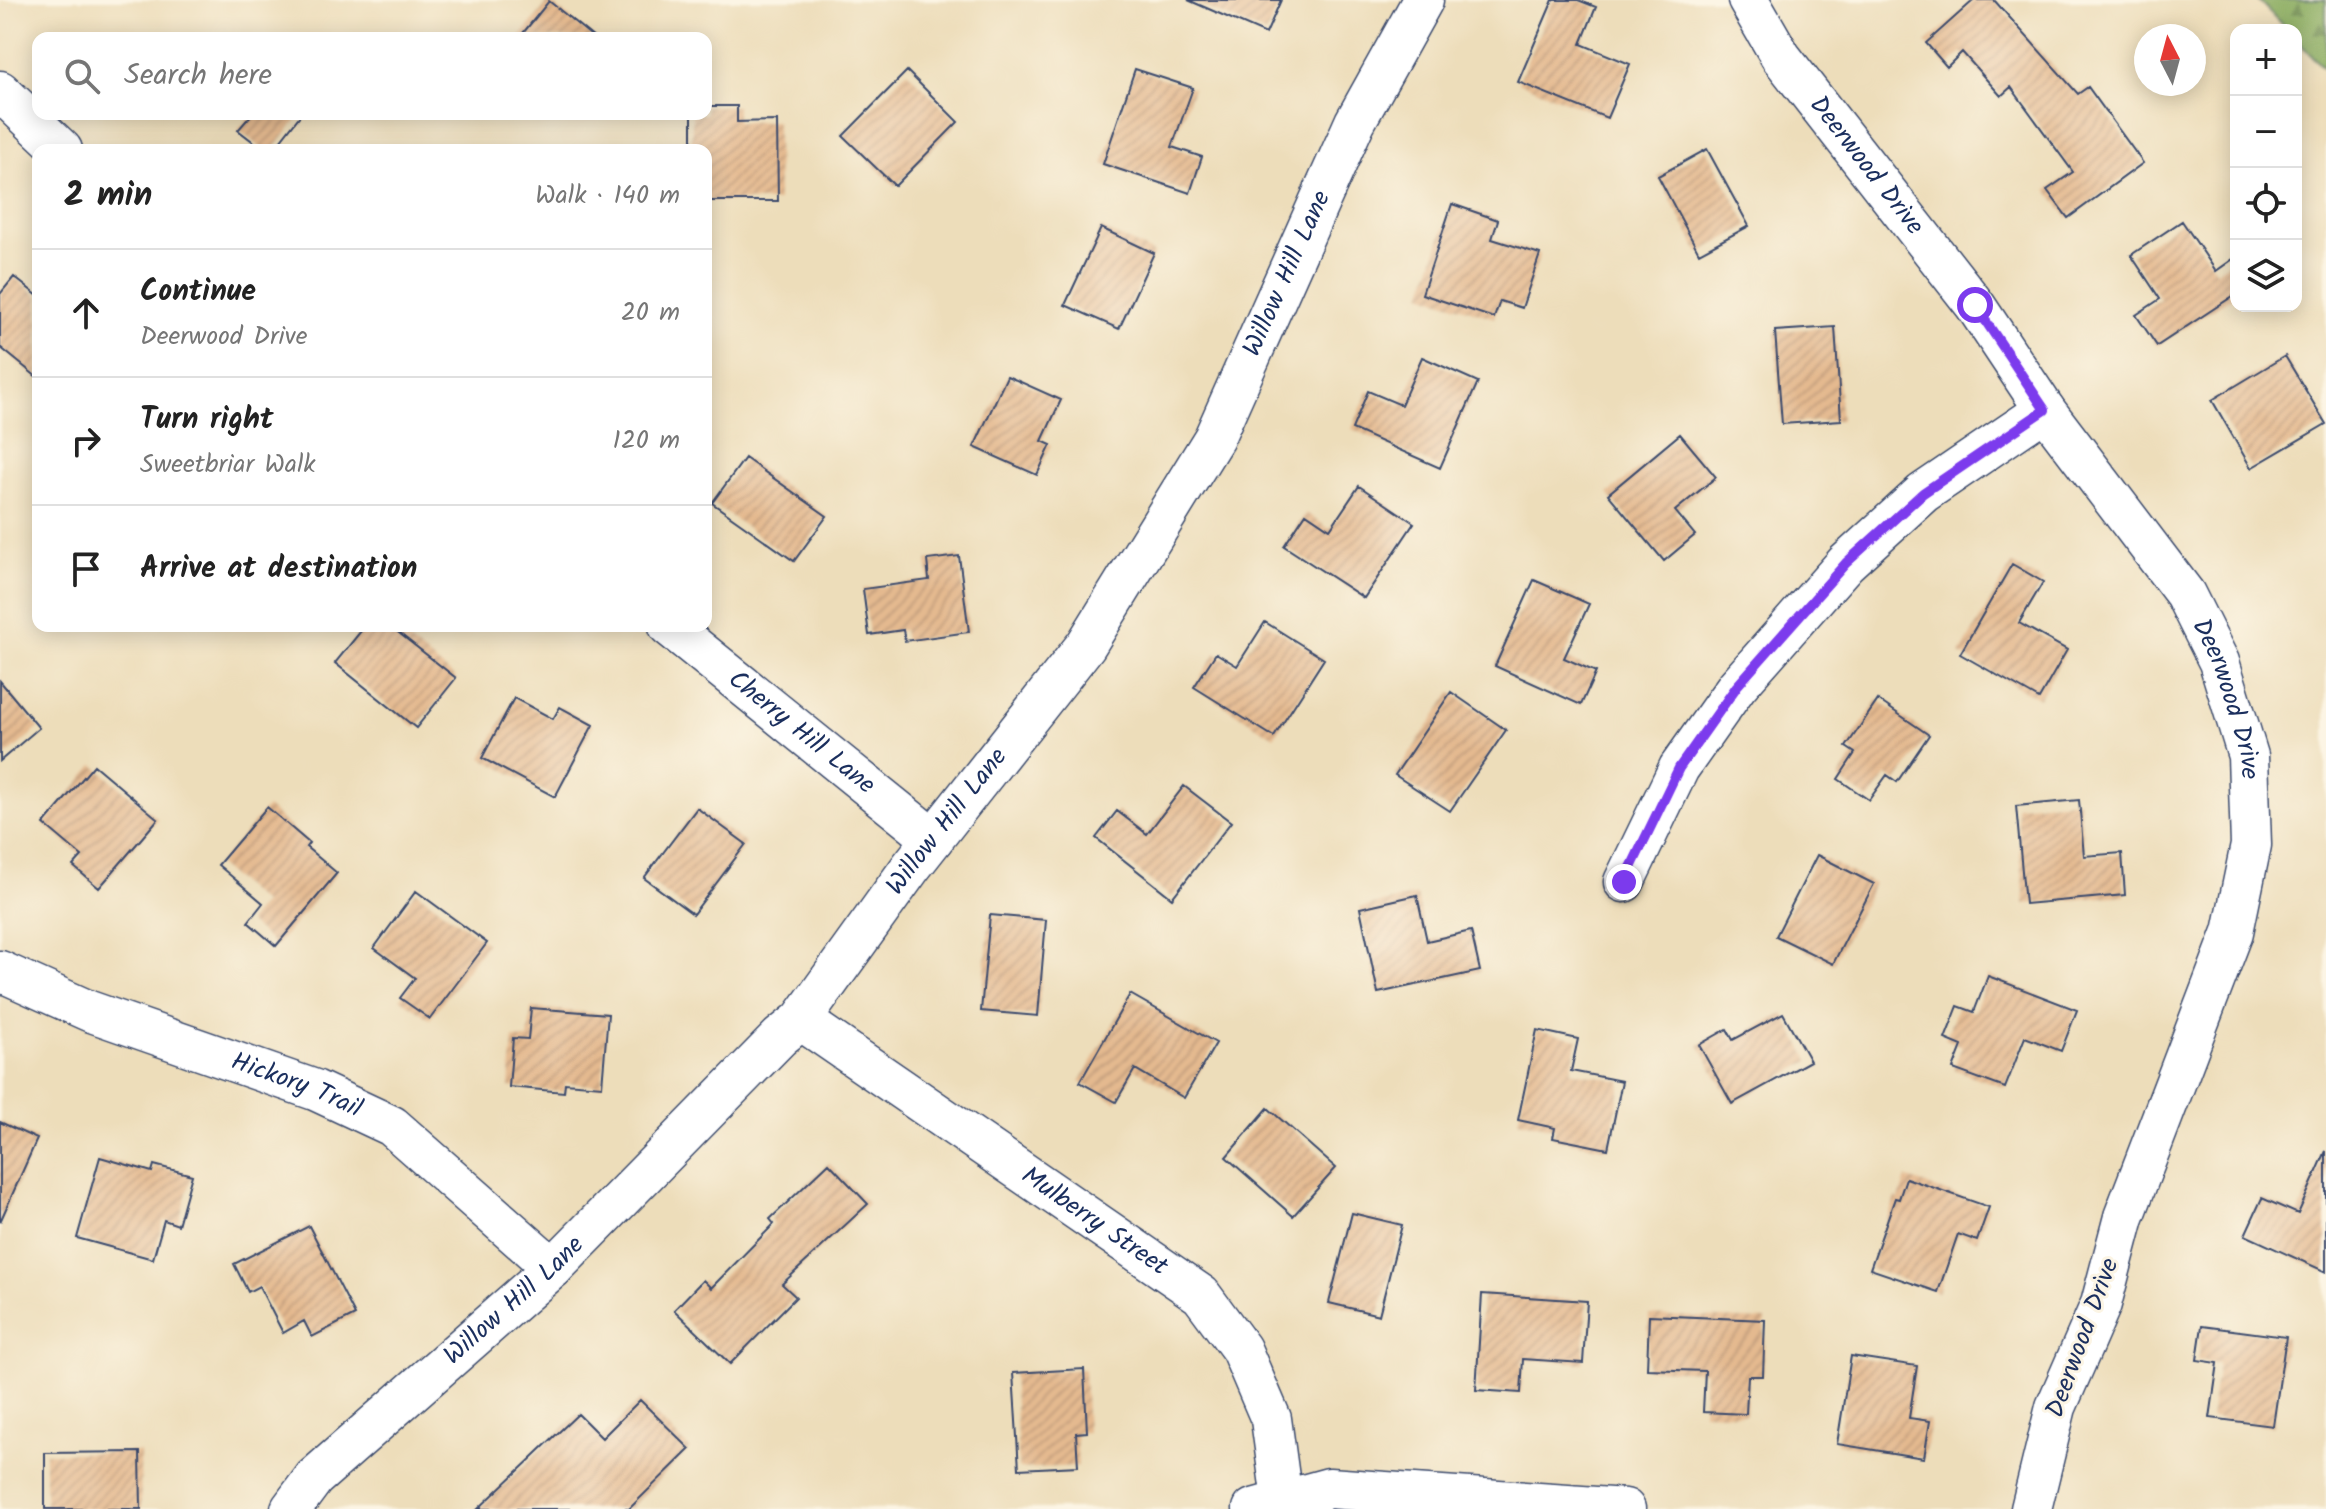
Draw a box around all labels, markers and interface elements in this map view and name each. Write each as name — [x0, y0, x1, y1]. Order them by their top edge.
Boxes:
north arrow — [2134, 24, 2206, 96]
map controls — [2230, 24, 2302, 312]
button: + — [2230, 24, 2302, 96]
search box — [32, 32, 712, 120]
text: Search here — [124, 52, 272, 100]
icon: search — [60, 54, 104, 98]
street label: Deerwood Drive — [1798, 87, 1934, 245]
button: − — [2230, 96, 2302, 168]
button: locate — [2230, 168, 2302, 240]
text: 2 min — [64, 169, 152, 223]
text: Walk · 140 m — [535, 175, 680, 217]
street label: Willow Hill Lane — [1232, 184, 1343, 363]
button: layers — [2230, 240, 2302, 312]
text: Continue — [140, 268, 256, 316]
route start — [1957, 287, 1993, 323]
icon: ahead — [64, 291, 108, 335]
text: 20 m — [621, 292, 680, 334]
text: Deerwood Drive — [140, 316, 307, 358]
text: Turn right — [140, 396, 273, 444]
icon: right — [64, 419, 108, 463]
text: 120 m — [613, 420, 680, 462]
text: Sweetbriar Walk — [140, 444, 316, 486]
text: Arrive at destination — [140, 545, 417, 593]
icon: arrive — [64, 547, 108, 591]
street label: Deerwood Drive — [2180, 612, 2270, 780]
street label: Cherry Hill Lane — [718, 660, 885, 806]
street label: Willow Hill Lane — [876, 738, 1019, 904]
route end — [1606, 864, 1642, 900]
street label: Hickory Trail — [225, 1041, 369, 1130]
street label: Mulberry Street — [1012, 1156, 1177, 1288]
street label: Willow Hill Lane — [434, 1226, 595, 1376]
street label: Deerwood Drive — [2035, 1252, 2131, 1424]

